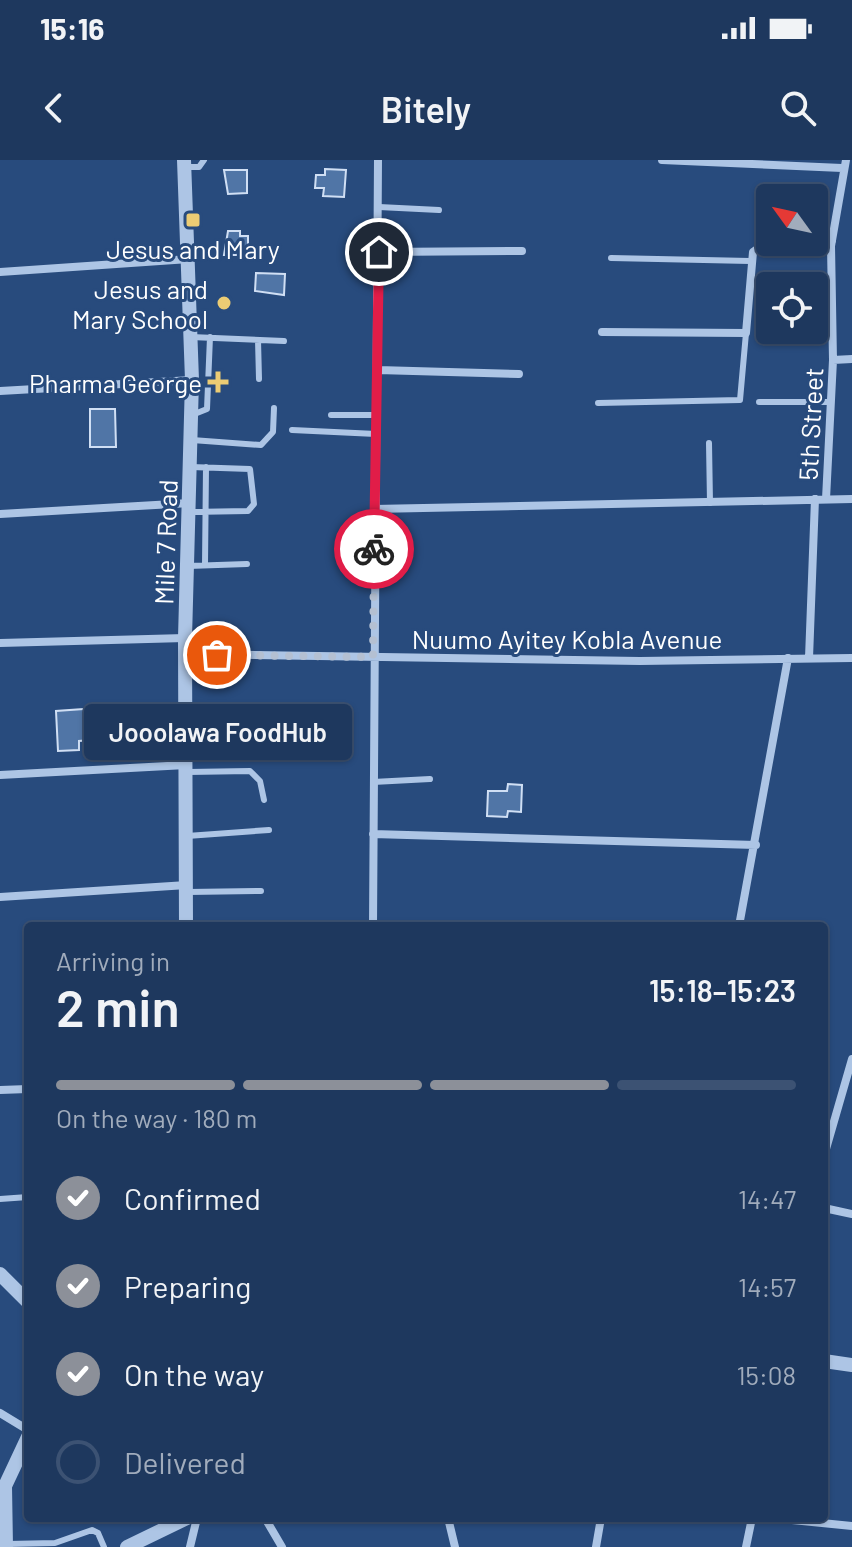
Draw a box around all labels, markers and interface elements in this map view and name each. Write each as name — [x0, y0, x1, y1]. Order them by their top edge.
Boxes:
text: 15:16 — [40, 10, 104, 46]
icon: back — [32, 86, 76, 130]
icon: search — [776, 86, 820, 130]
text: Bitely — [381, 87, 471, 130]
north arrow — [756, 184, 828, 256]
map controls — [756, 184, 828, 344]
marker: Jesus and Mary — [184, 211, 202, 229]
pin — [345, 218, 413, 286]
icon: home — [357, 230, 401, 274]
place label: Jesus and Mary — [106, 233, 280, 264]
button: locate — [756, 272, 828, 344]
place label: Jesus and Mary School — [72, 273, 208, 334]
marker: Jesus and Mary School — [215, 294, 233, 312]
place label: Pharma George — [29, 367, 202, 398]
street label: 5th Street — [792, 367, 828, 481]
marker: Pharma George — [209, 373, 227, 391]
street label: Mile 7 Road — [147, 479, 183, 605]
courier — [334, 509, 414, 589]
icon: bike — [352, 527, 396, 571]
pin — [183, 621, 251, 689]
street label: Nuumo Ayitey Kobla Avenue — [412, 623, 722, 654]
icon: bag — [195, 633, 239, 677]
callout: Jooolawa FoodHub — [83, 703, 351, 759]
text: Jooolawa FoodHub — [109, 716, 327, 747]
text: Arriving in — [56, 945, 170, 976]
text: 15:18–15:23 — [649, 972, 796, 1008]
text: 2 min — [56, 975, 180, 1037]
text: On the way · 180 m — [56, 1102, 257, 1133]
icon: check — [56, 1176, 100, 1220]
text: Confirmed — [124, 1180, 261, 1216]
text: 14:47 — [738, 1183, 796, 1214]
icon: check — [56, 1264, 100, 1308]
text: Preparing — [124, 1268, 251, 1304]
text: 14:57 — [738, 1271, 796, 1302]
icon: check — [56, 1352, 100, 1396]
text: On the way — [124, 1356, 264, 1392]
text: 15:08 — [736, 1359, 796, 1390]
text: Delivered — [124, 1444, 246, 1480]

